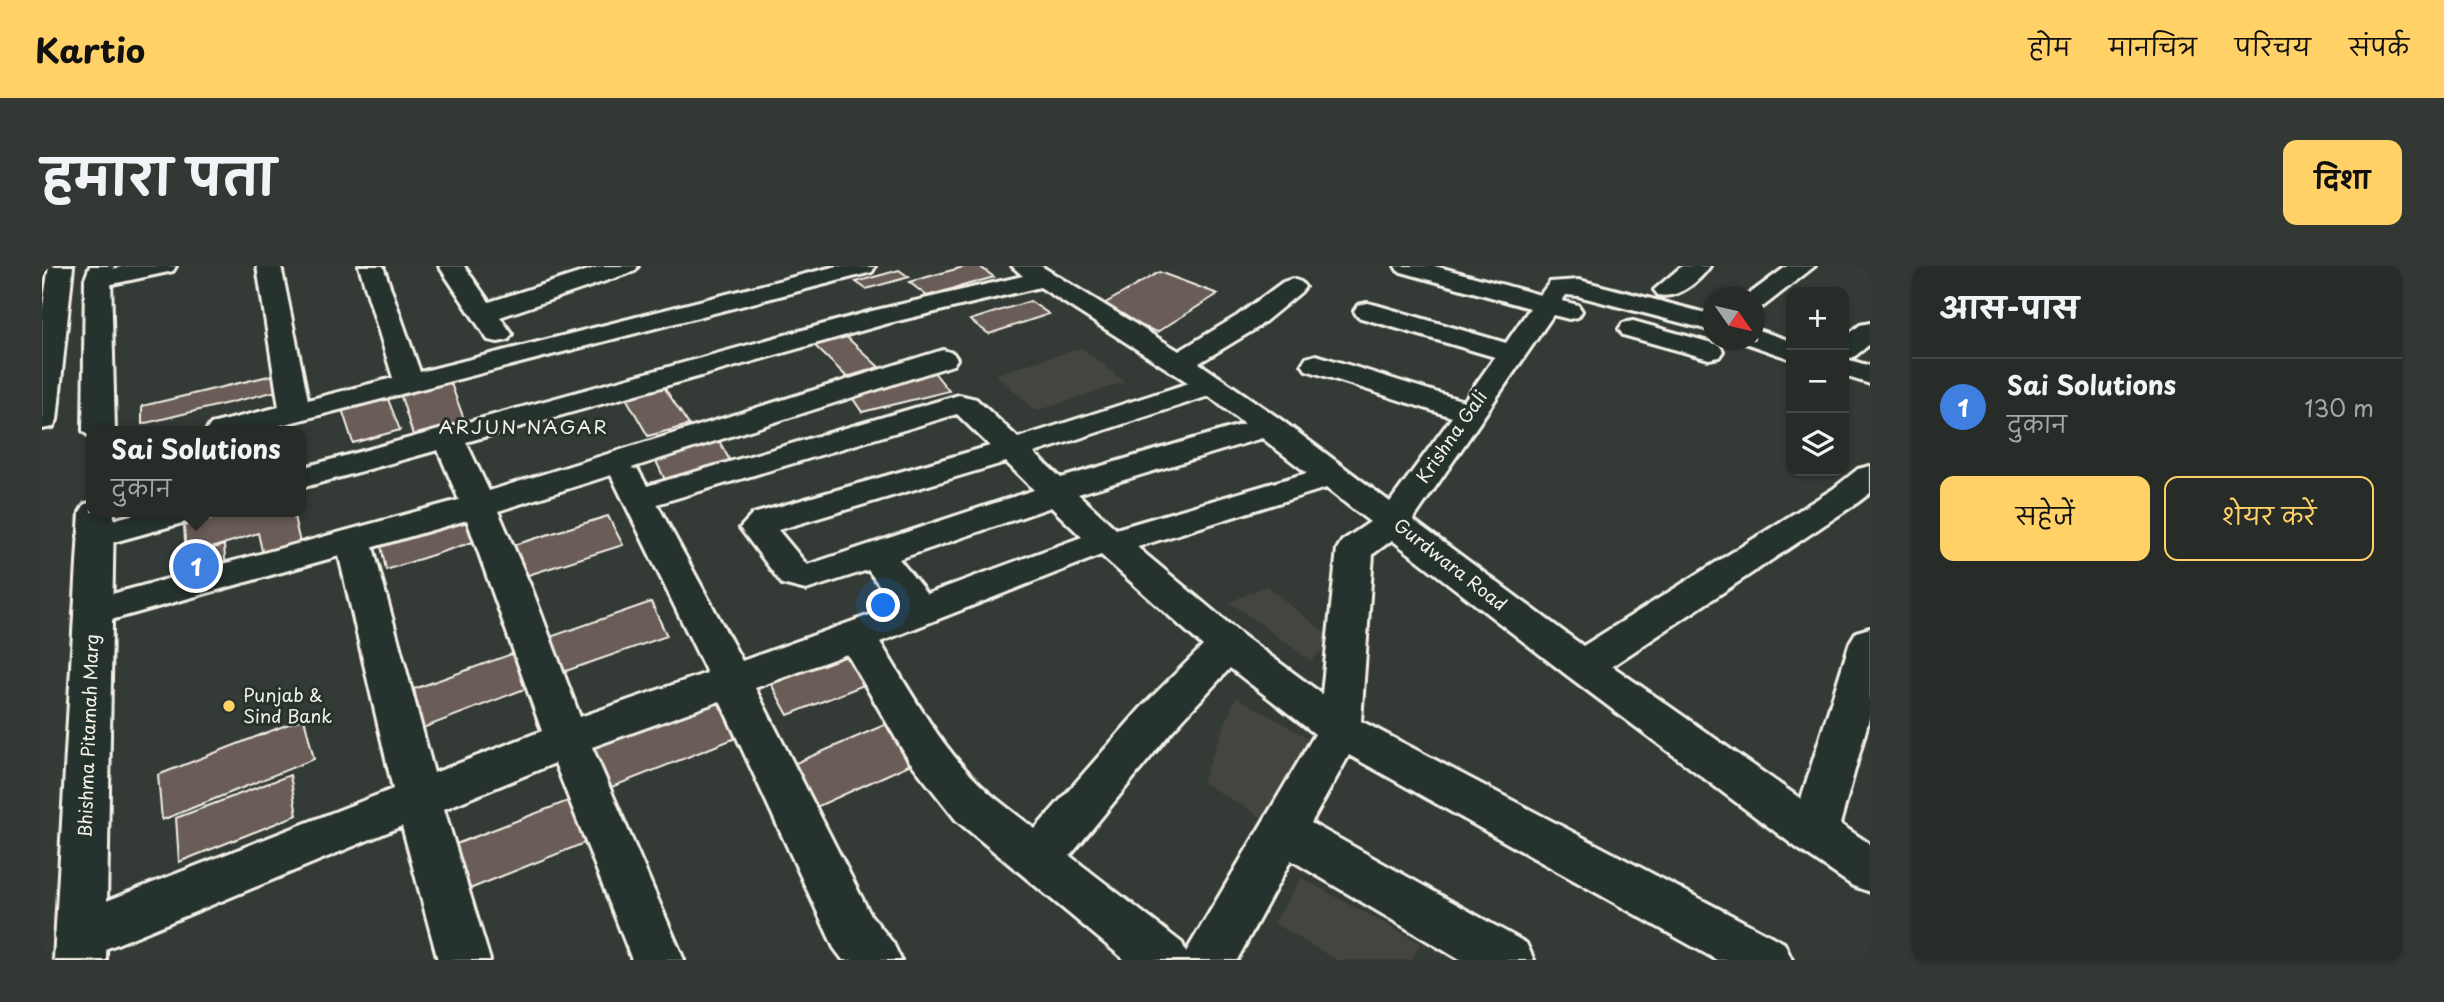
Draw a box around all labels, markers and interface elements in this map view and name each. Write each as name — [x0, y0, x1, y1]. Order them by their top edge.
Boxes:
text: Kartio — [35, 24, 145, 74]
text: होम — [2028, 28, 2071, 64]
text: मानचित्र — [2109, 28, 2197, 64]
text: परिचय — [2235, 28, 2311, 64]
text: संपर्क — [2349, 28, 2409, 64]
text: हमारा पता — [42, 138, 276, 212]
button: दिशा — [2283, 140, 2402, 225]
text: आस-पास — [1940, 284, 2079, 329]
north arrow — [1702, 287, 1765, 350]
map controls — [1786, 287, 1849, 476]
button: + — [1786, 287, 1849, 350]
button: − — [1786, 350, 1849, 413]
text: Sai Solutions — [2007, 365, 2176, 404]
street label: Krishna Gali — [1409, 384, 1493, 488]
text: 1 — [1958, 390, 1969, 425]
text: 130 m — [2304, 390, 2374, 425]
text: दुकान — [2007, 406, 2067, 441]
district label: ARJUN NAGAR — [439, 412, 609, 440]
button: layers — [1786, 413, 1849, 476]
popup — [86, 426, 306, 517]
text: Sai Solutions — [111, 429, 281, 468]
text: दुकान — [111, 470, 171, 505]
button: सहेजें — [1940, 476, 2150, 561]
button: शेयर करें — [2164, 476, 2374, 561]
street label: Gurdwara Road — [1389, 511, 1513, 617]
pin: 1 — [173, 540, 219, 592]
your location — [866, 588, 900, 622]
street label: Bhishma Pitamah Marg — [70, 634, 105, 838]
place label: Punjab & Sind Bank — [243, 681, 332, 729]
marker: Punjab & Sind Bank — [221, 698, 237, 714]

